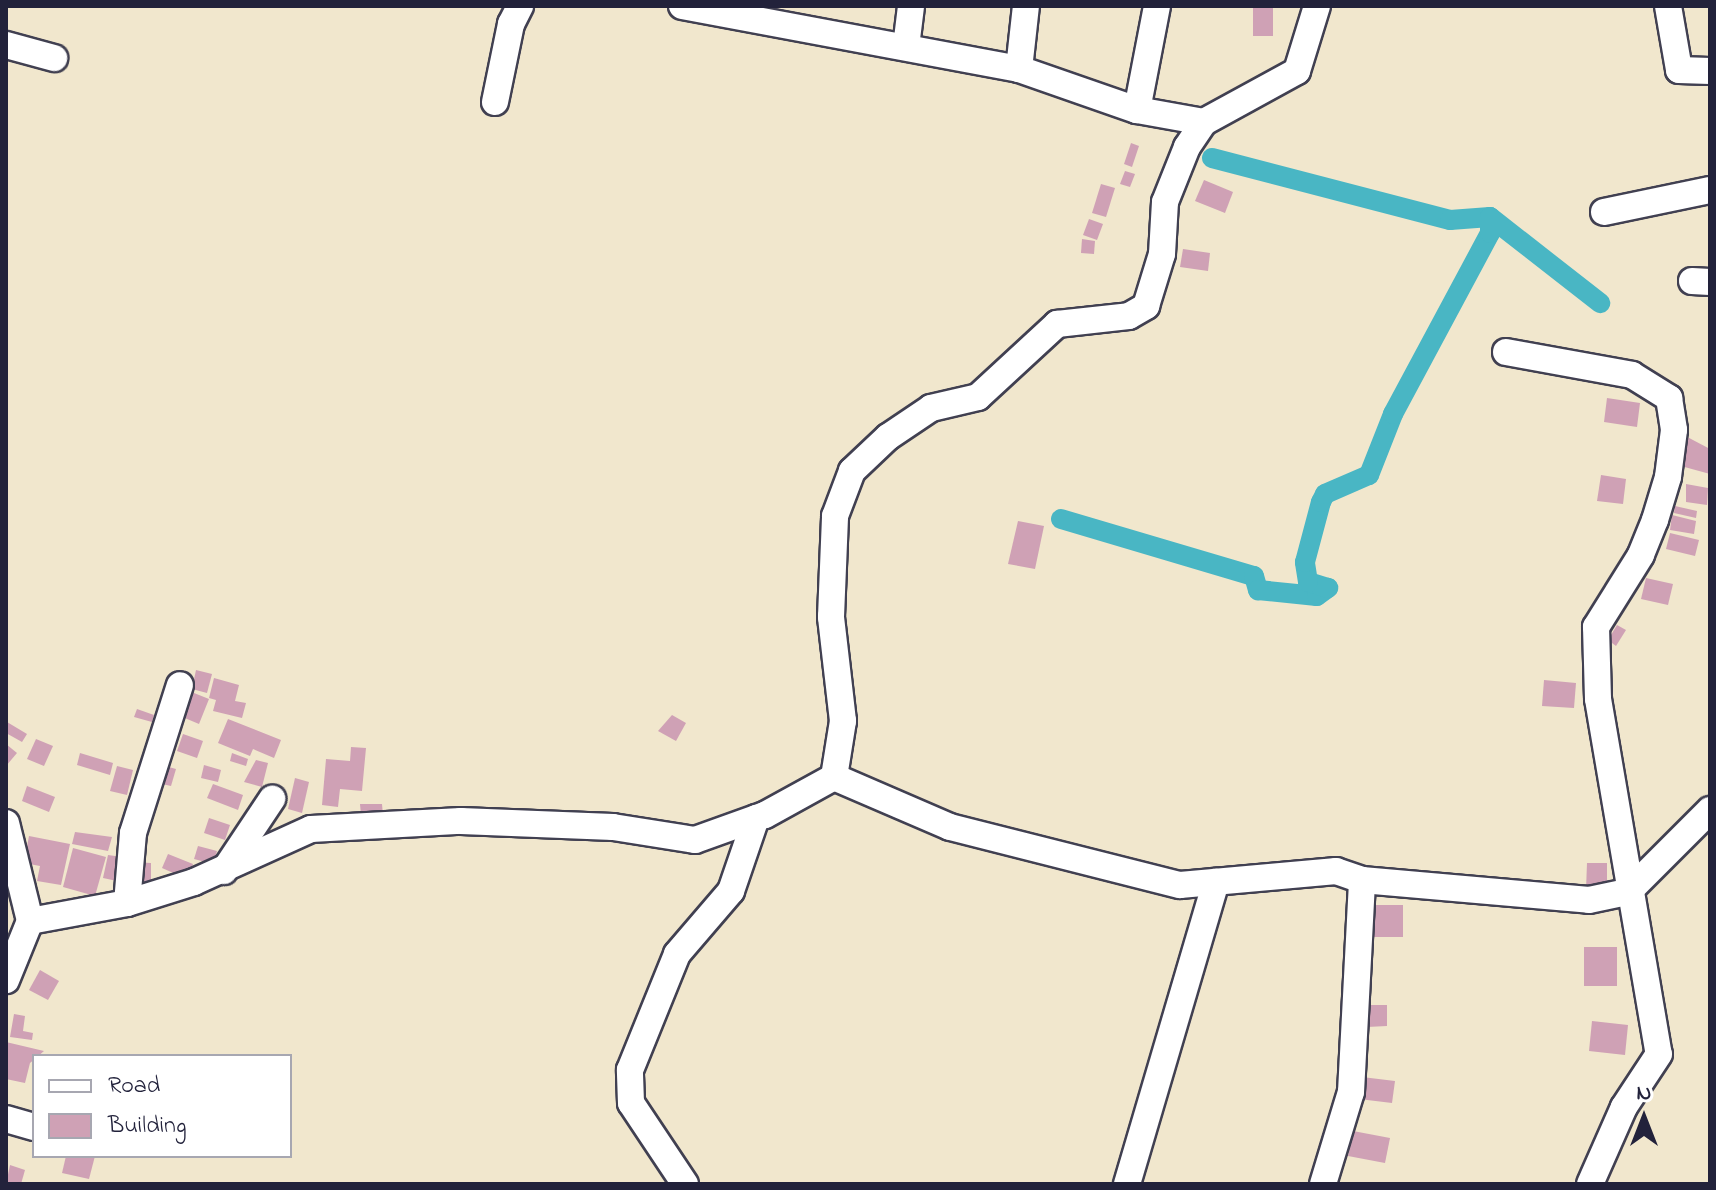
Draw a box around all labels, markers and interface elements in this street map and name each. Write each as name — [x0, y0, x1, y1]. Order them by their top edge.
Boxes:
legend — [32, 1054, 292, 1158]
text: Road — [108, 1069, 160, 1104]
north arrow — [1604, 1078, 1684, 1158]
text: N — [1637, 1078, 1651, 1110]
text: Building — [108, 1109, 187, 1144]

